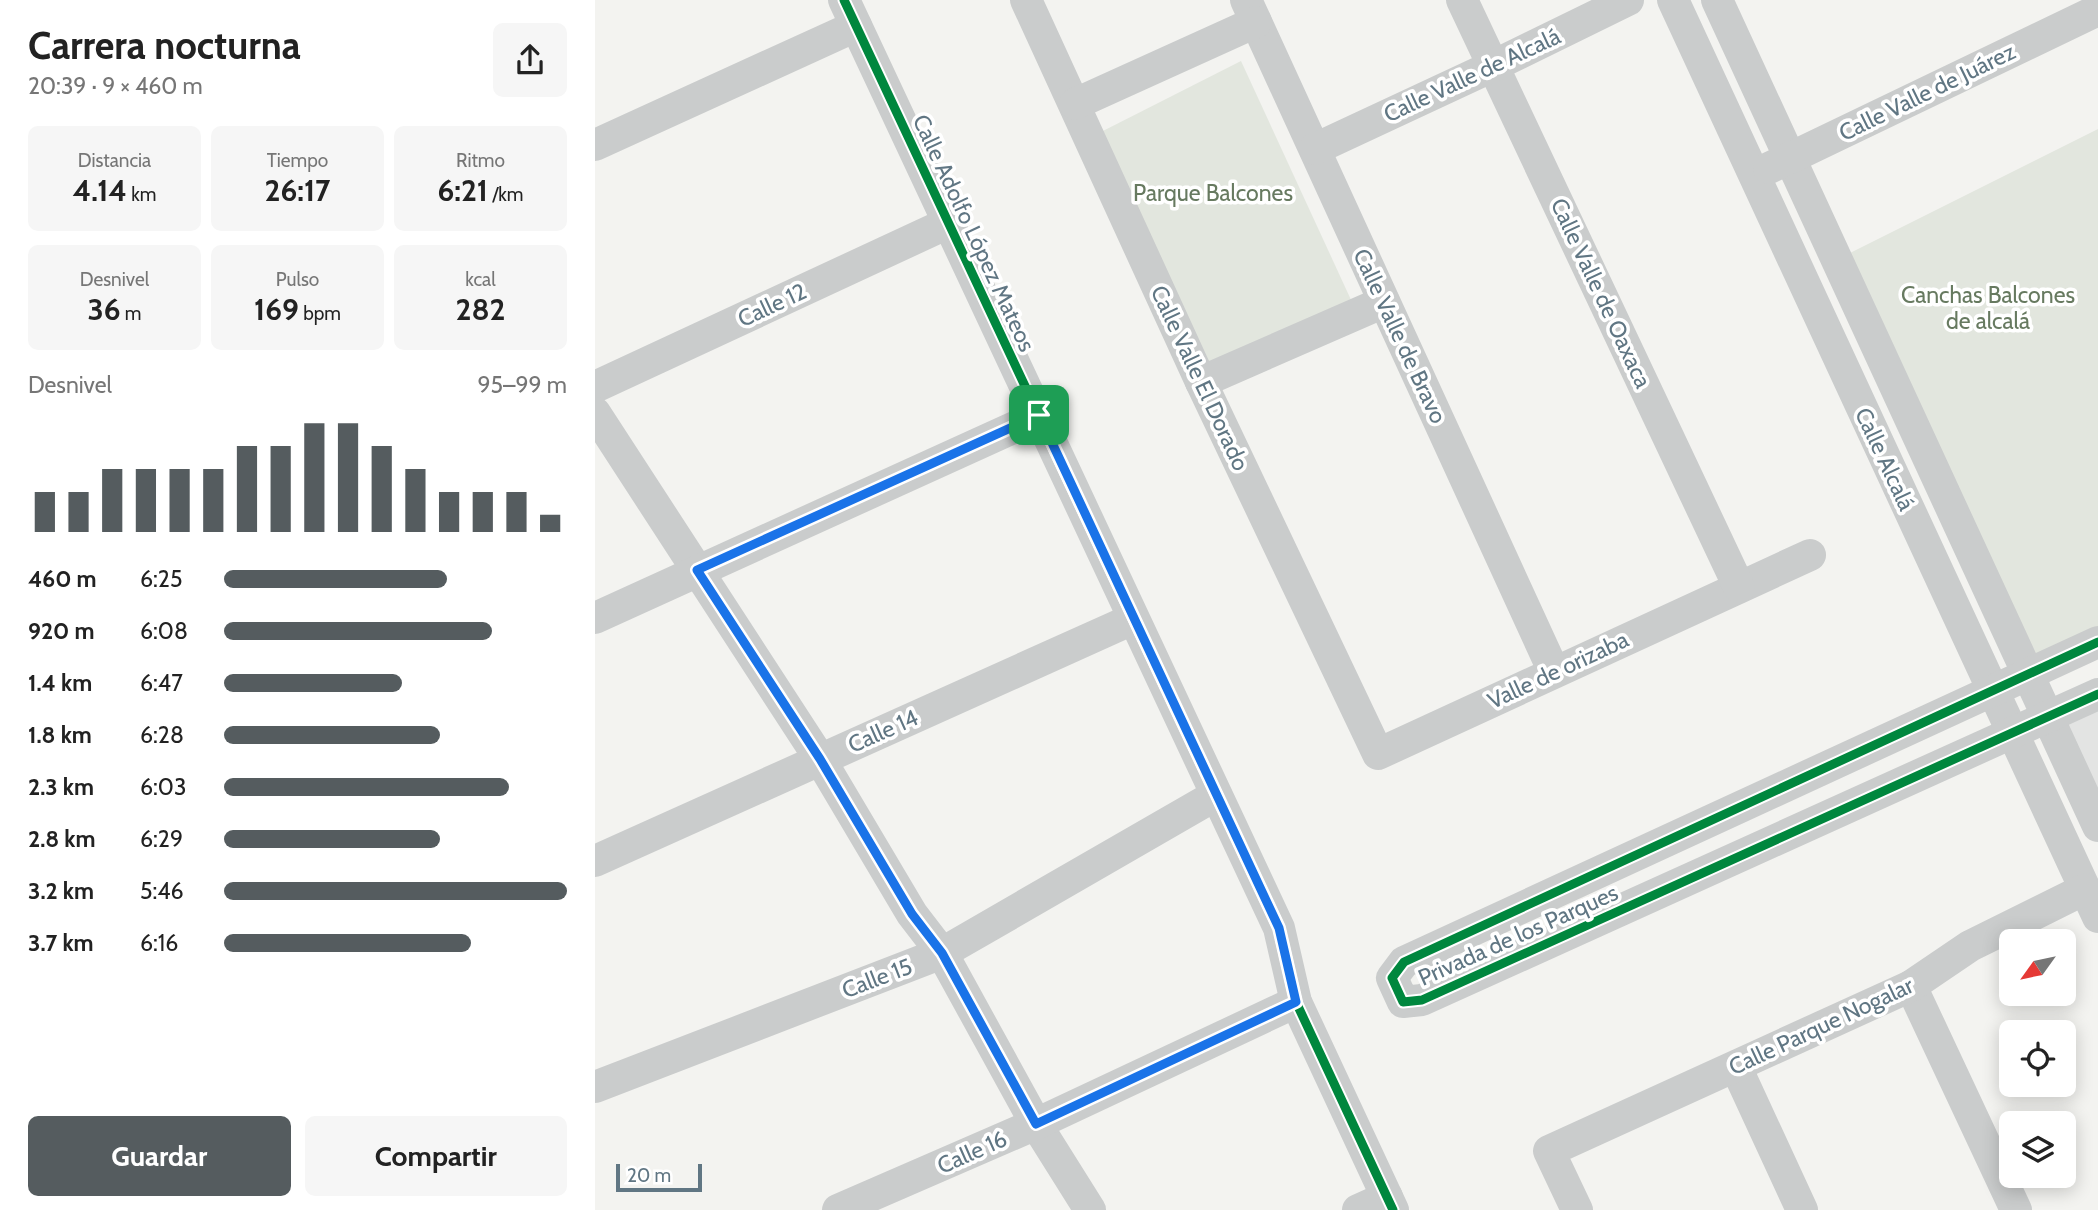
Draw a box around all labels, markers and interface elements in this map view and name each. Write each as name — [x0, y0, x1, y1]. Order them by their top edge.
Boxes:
text: Carrera nocturna — [28, 22, 301, 69]
street label: Calle Valle de Alcalá — [1379, 22, 1565, 128]
button: share — [493, 23, 567, 97]
street label: Calle Valle de Juárez — [1834, 37, 2020, 147]
text: 20:39 · 9 × 460 m — [28, 72, 203, 100]
street label: Calle Adolfo López Mateos — [907, 110, 1041, 356]
text: Distancia — [78, 149, 151, 172]
text: Tiempo — [267, 149, 328, 172]
text: Ritmo — [456, 149, 505, 172]
text: 4.14 — [73, 172, 127, 209]
text: 26:17 — [265, 172, 330, 209]
text: 6:21 — [437, 172, 488, 209]
park label: Parque Balcones — [1133, 179, 1293, 207]
text: km — [127, 183, 156, 206]
text: /km — [488, 183, 524, 206]
street label: Calle Valle de Oaxaca — [1545, 194, 1657, 392]
street label: Calle Valle de Bravo — [1347, 244, 1453, 428]
text: Desnivel — [80, 268, 149, 291]
text: Pulso — [276, 268, 319, 291]
text: kcal — [465, 268, 496, 291]
street label: Calle 12 — [733, 277, 811, 333]
street label: Calle Valle El Dorado — [1145, 281, 1255, 475]
park label: Canchas Balcones de alcalá — [1901, 281, 2075, 335]
text: 36 — [88, 291, 121, 328]
text: 169 — [254, 291, 299, 328]
text: 282 — [456, 291, 505, 328]
text: m — [121, 302, 141, 325]
text: bpm — [299, 302, 341, 325]
text: Desnivel — [28, 371, 112, 399]
text: 95–99 m — [478, 371, 567, 399]
pin — [1009, 385, 1069, 445]
icon: arrive — [1020, 396, 1058, 434]
street label: Calle Alcalá — [1849, 403, 1921, 515]
text: 460 m — [28, 565, 97, 593]
text: 6:25 — [140, 565, 182, 593]
text: 920 m — [28, 617, 95, 645]
text: 6:08 — [140, 617, 188, 645]
street label: Valle de orizaba — [1483, 625, 1633, 715]
text: 1.4 km — [28, 669, 92, 697]
text: 6:47 — [140, 669, 183, 697]
street label: Calle 14 — [844, 703, 922, 759]
text: 1.8 km — [28, 721, 92, 749]
text: 6:28 — [140, 721, 184, 749]
text: 2.3 km — [28, 773, 94, 801]
text: 6:03 — [140, 773, 186, 801]
text: 2.8 km — [28, 825, 95, 853]
text: 6:29 — [140, 825, 183, 853]
text: 3.2 km — [28, 877, 94, 905]
text: 5:46 — [140, 877, 184, 905]
street label: Privada de los Parques — [1414, 878, 1622, 992]
text: 3.7 km — [28, 929, 94, 957]
text: 6:16 — [140, 929, 178, 957]
north arrow — [1999, 929, 2075, 1006]
map controls — [1999, 929, 2076, 1188]
street label: Calle 15 — [838, 952, 916, 1004]
street label: Calle Parque Nogalar — [1724, 971, 1918, 1081]
button: locate — [1999, 1020, 2076, 1097]
button: layers — [1999, 1111, 2076, 1188]
button: Guardar — [28, 1116, 291, 1196]
button: Compartir — [305, 1116, 567, 1196]
street label: Calle 16 — [933, 1124, 1011, 1180]
scale bar — [616, 1161, 702, 1193]
text: 20 m — [627, 1164, 671, 1187]

